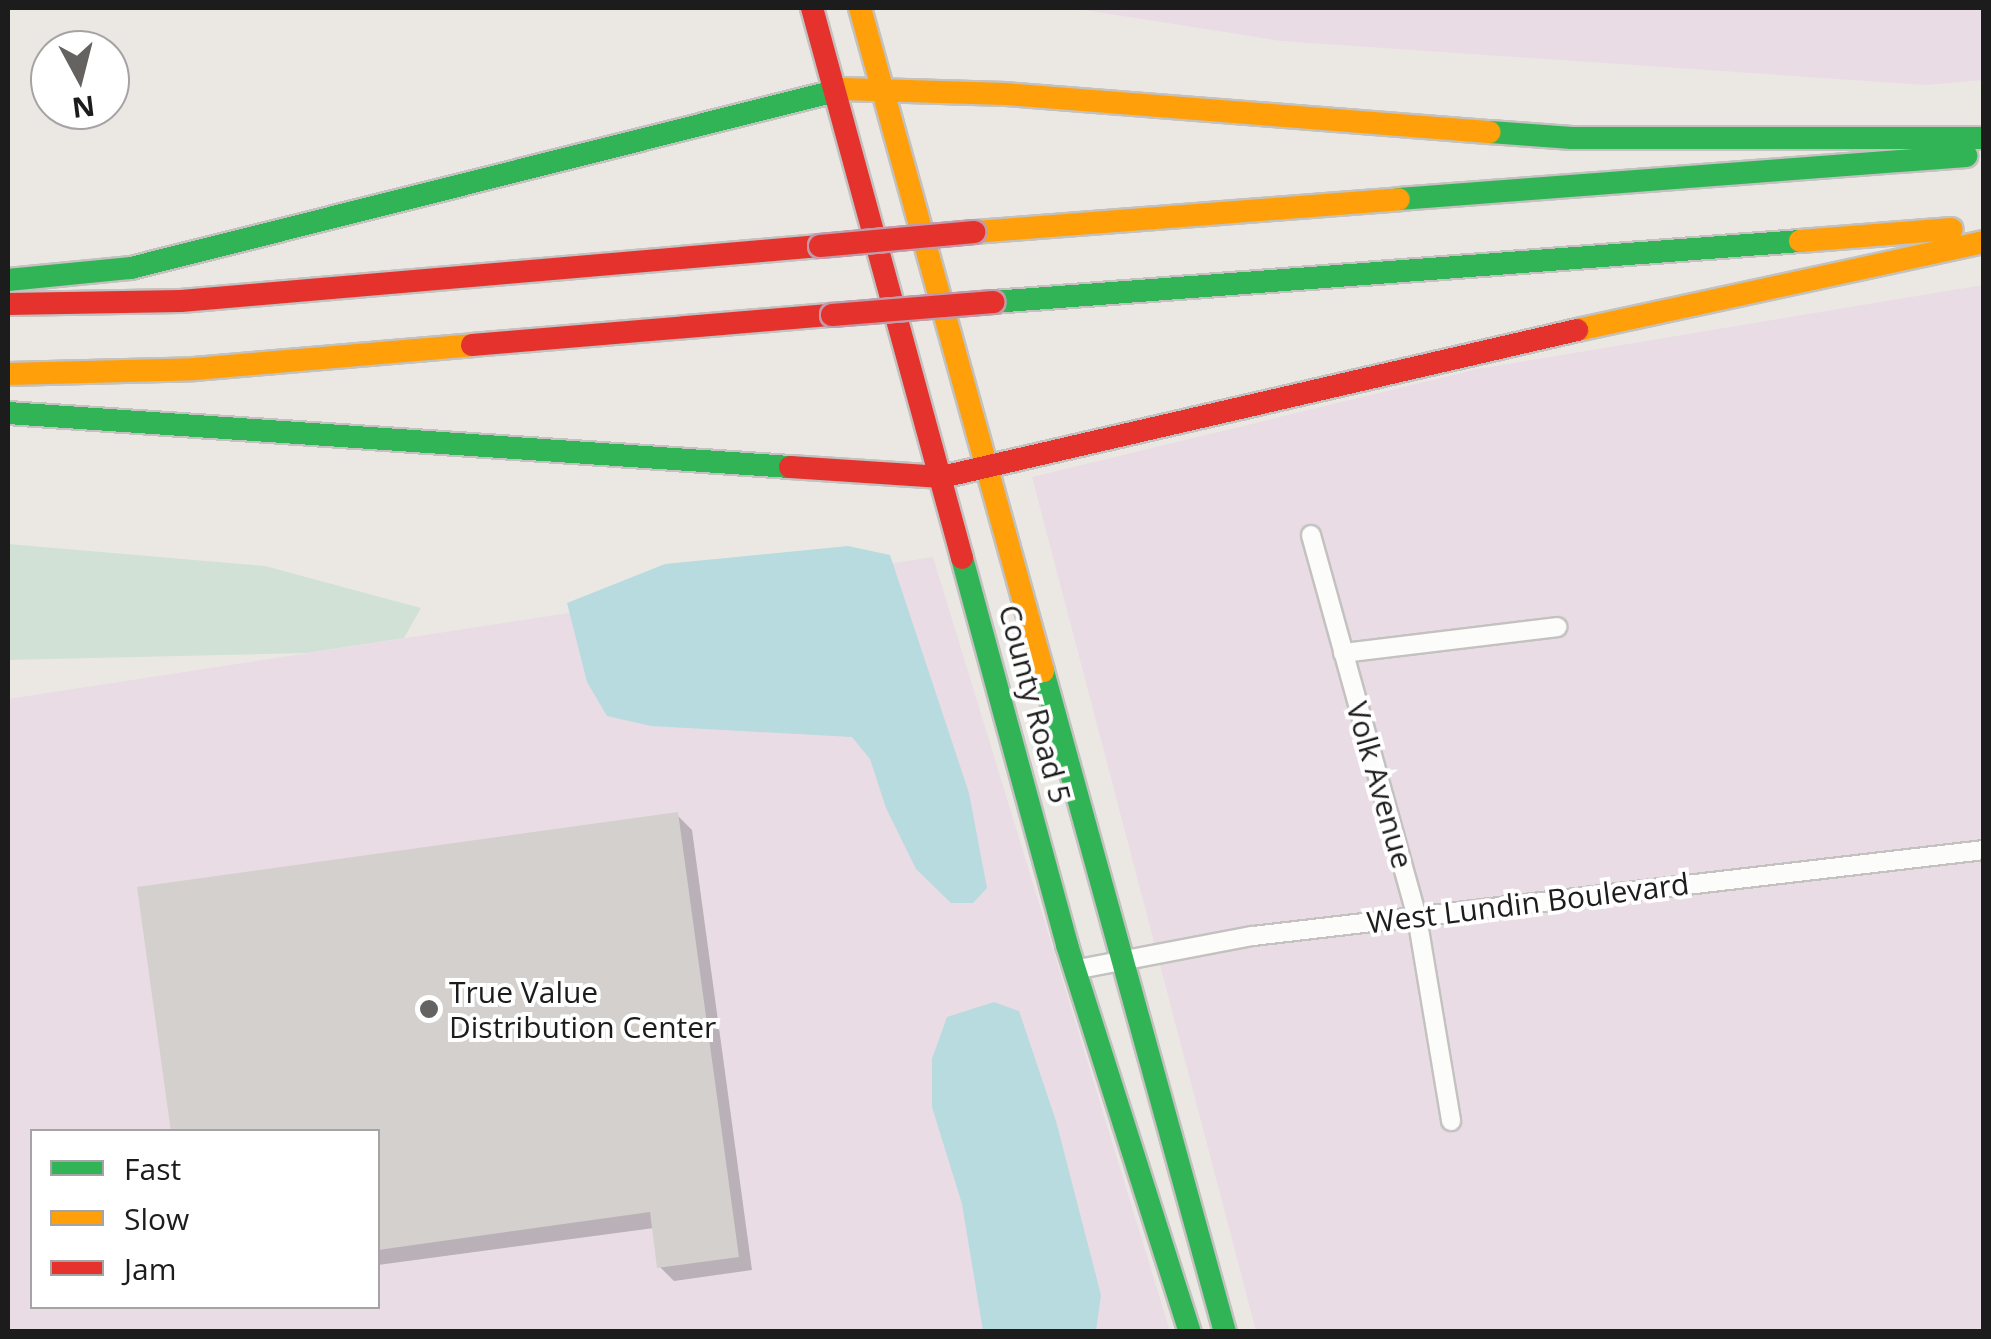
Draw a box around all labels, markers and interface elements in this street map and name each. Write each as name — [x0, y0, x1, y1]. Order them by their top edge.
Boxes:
north arrow — [30, 30, 130, 130]
text: N — [70, 88, 97, 128]
street label: County Road 5 — [991, 601, 1079, 807]
street label: Volk Avenue — [1339, 698, 1421, 872]
street label: West Lundin Boulevard — [1365, 865, 1691, 941]
place label: True Value Distribution Center — [449, 974, 716, 1044]
marker: True Value Distribution Center — [418, 998, 440, 1020]
legend — [30, 1129, 380, 1309]
text: Fast — [124, 1148, 181, 1189]
text: Slow — [124, 1198, 189, 1239]
text: Jam — [124, 1248, 177, 1289]

